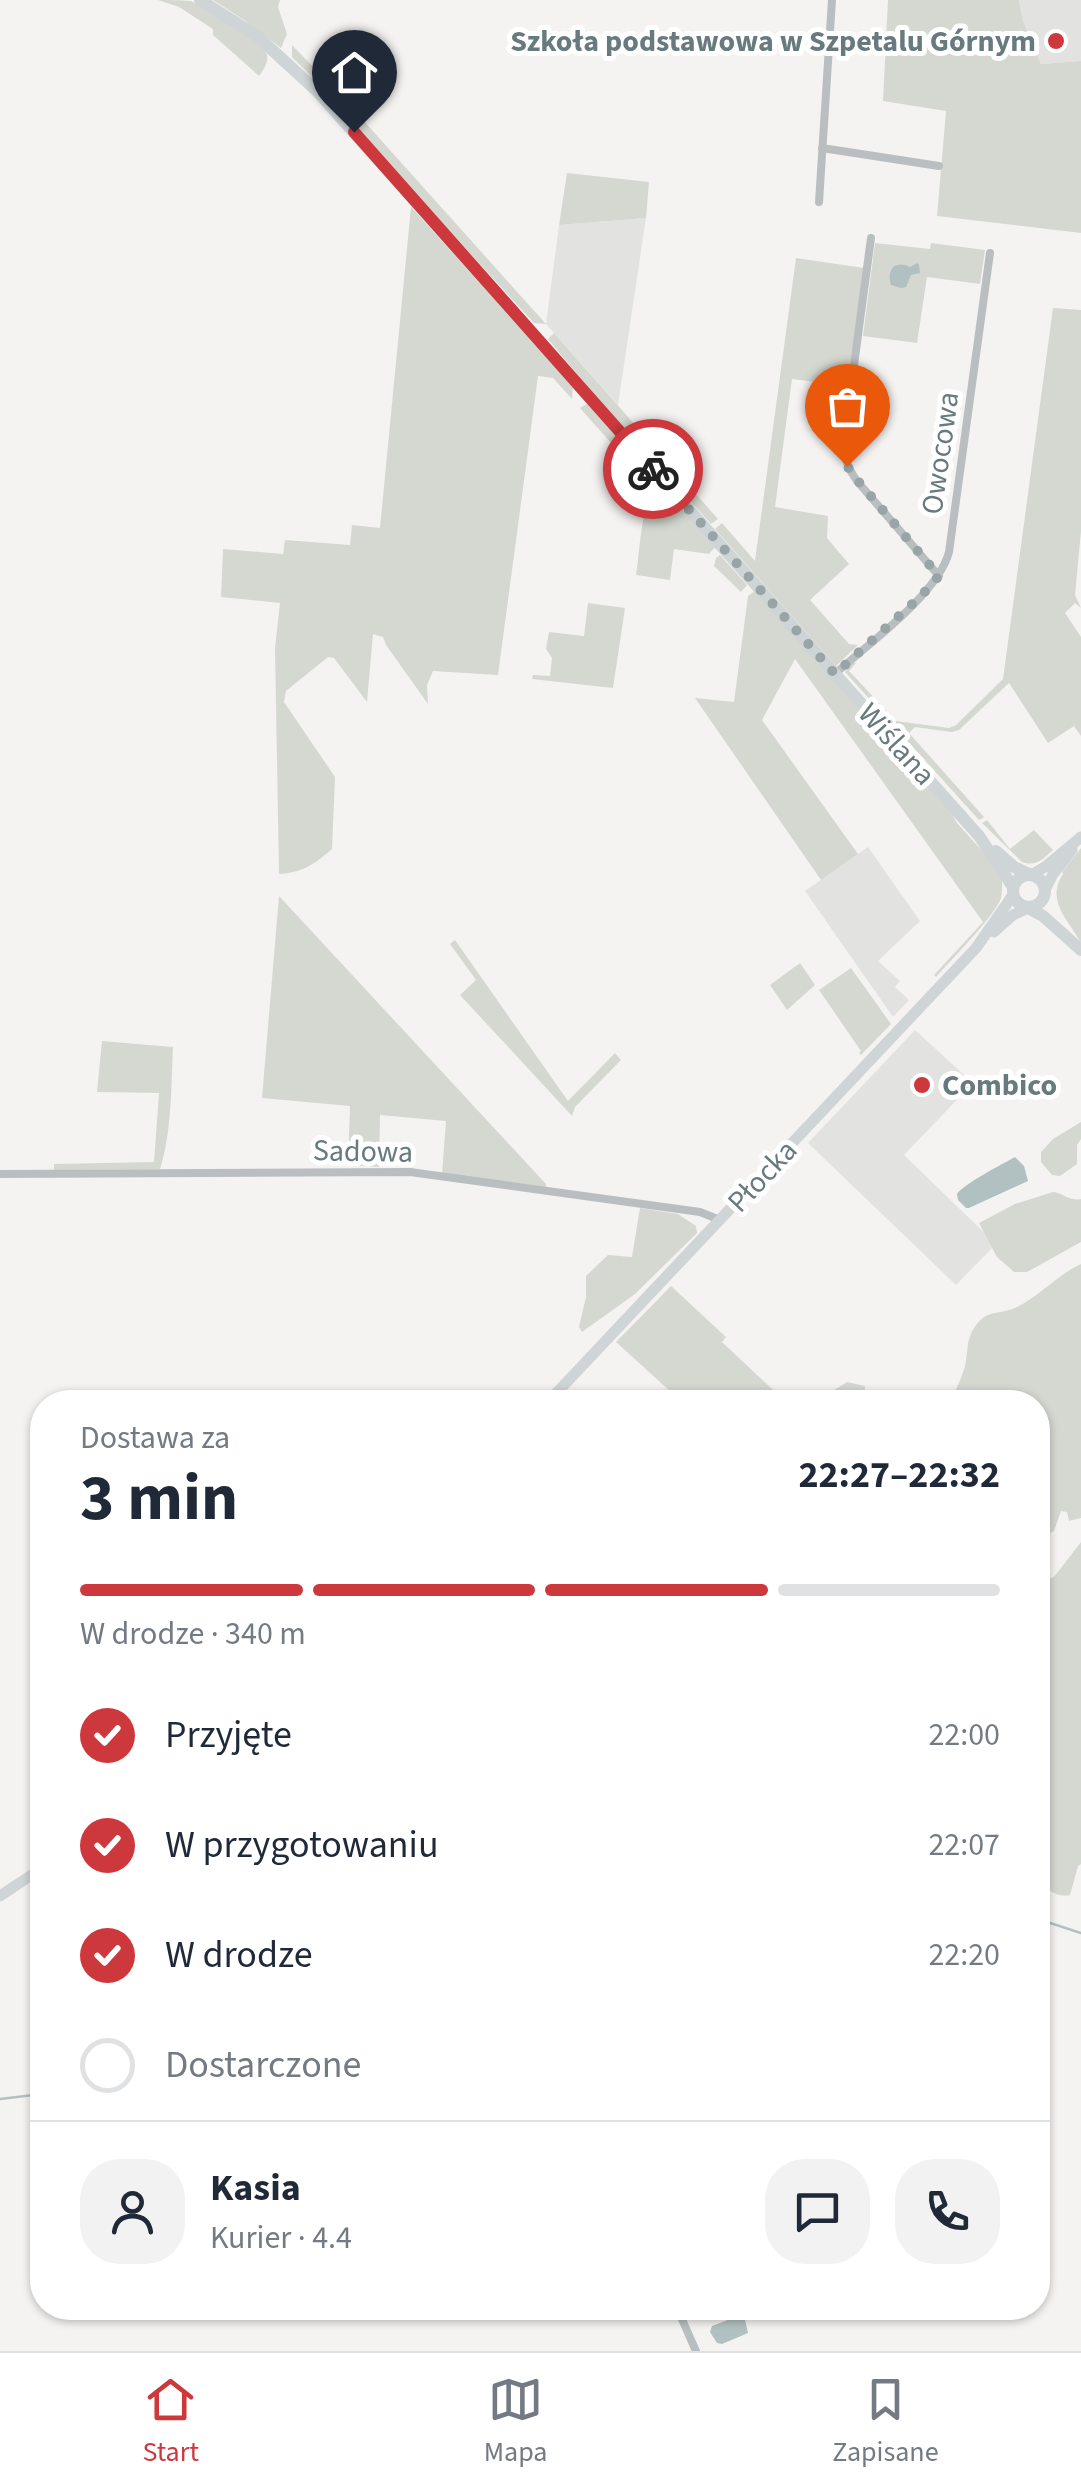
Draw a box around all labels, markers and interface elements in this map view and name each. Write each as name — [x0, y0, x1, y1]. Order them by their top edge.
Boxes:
place label: Szkoła podstawowa w Szpetalu Górnym — [510, 20, 1036, 63]
pin — [312, 30, 397, 133]
marker: Szkoła podstawowa w Szpetalu Górnym — [1045, 30, 1067, 52]
icon: home — [327, 45, 382, 100]
pin — [805, 364, 890, 467]
icon: bag — [820, 379, 875, 434]
street label: Owocowa — [911, 389, 970, 517]
courier — [603, 419, 703, 519]
icon: bike — [626, 442, 681, 497]
street label: Wiślana — [848, 694, 945, 795]
place label: Combico — [942, 1064, 1057, 1107]
marker: Combico — [911, 1074, 933, 1096]
street label: Sadowa — [312, 1129, 414, 1174]
street label: Płocka — [717, 1130, 807, 1222]
text: Dostawa za — [80, 1415, 230, 1461]
text: 22:27–22:32 — [798, 1448, 1000, 1502]
text: 3 min — [80, 1452, 238, 1545]
text: W drodze · 340 m — [80, 1611, 306, 1657]
icon: check — [80, 1708, 135, 1763]
text: Przyjęte — [165, 1708, 292, 1762]
text: 22:00 — [928, 1712, 1000, 1758]
icon: check — [80, 1818, 135, 1873]
text: W przygotowaniu — [165, 1818, 439, 1872]
text: 22:07 — [928, 1822, 1000, 1868]
icon: check — [80, 1928, 135, 1983]
text: W drodze — [165, 1928, 313, 1982]
text: 22:20 — [928, 1932, 1000, 1978]
text: Dostarczone — [165, 2038, 361, 2092]
button: person — [80, 2159, 185, 2264]
button: chat — [765, 2159, 870, 2264]
button: phone — [895, 2159, 1000, 2264]
text: Kasia — [210, 2161, 301, 2215]
text: Kurier · 4.4 — [210, 2215, 352, 2261]
tab: Start — [142, 2372, 199, 2472]
tab: Mapa — [484, 2372, 547, 2472]
tab: Zapisane — [832, 2372, 939, 2472]

